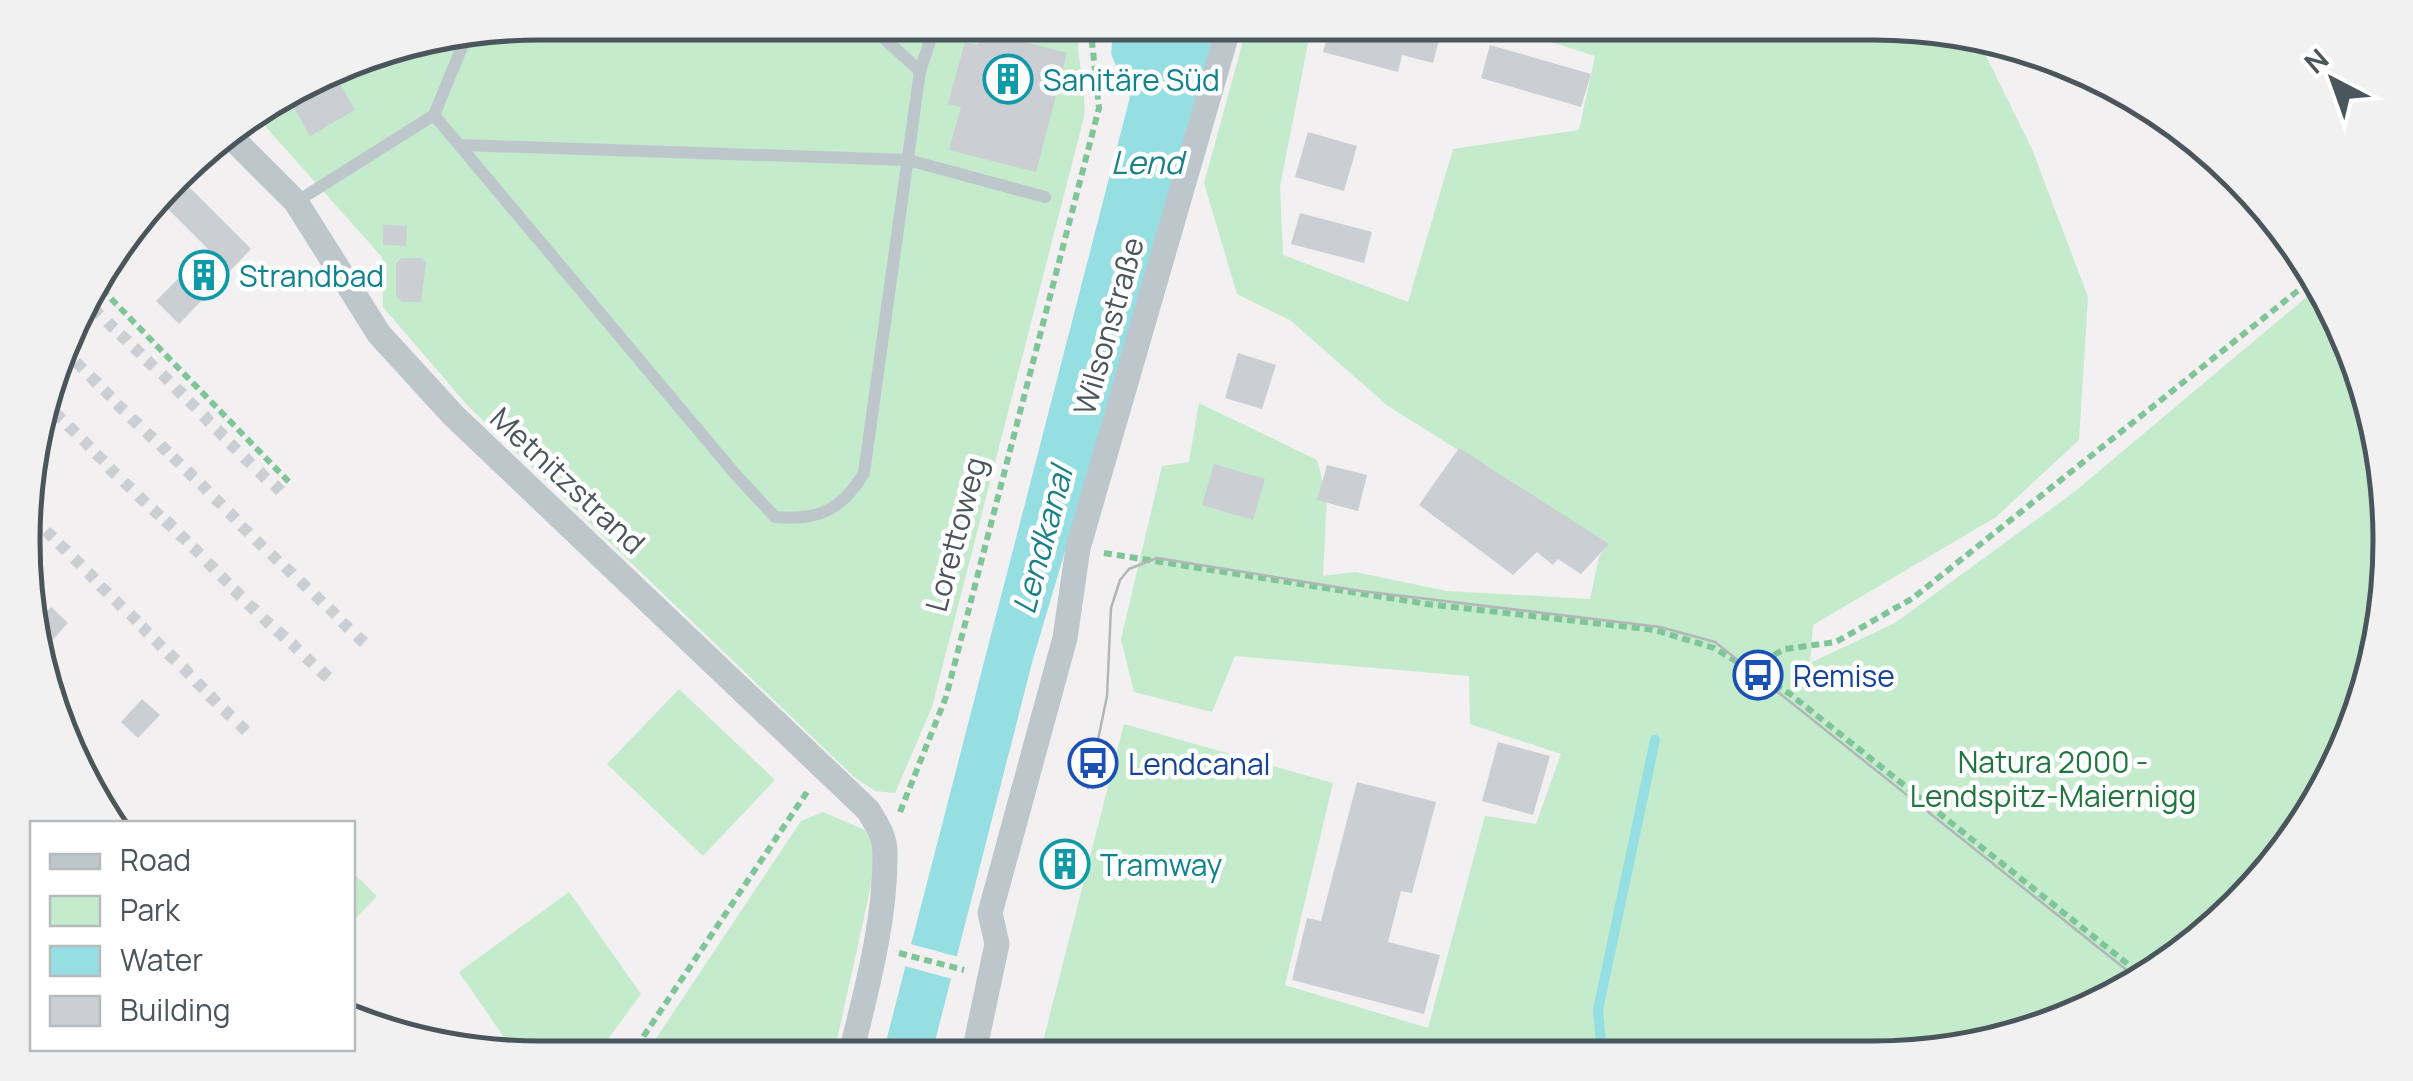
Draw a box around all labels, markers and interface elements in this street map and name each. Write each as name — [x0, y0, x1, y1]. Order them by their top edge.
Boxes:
north arrow — [2283, 30, 2383, 130]
text: N — [2296, 39, 2336, 81]
building icon: Sanitäre Süd — [982, 53, 1034, 105]
place label: Sanitäre Süd — [1043, 59, 1220, 100]
water label: Lend — [1111, 140, 1187, 184]
street label: Wilsonstraße — [1063, 232, 1153, 420]
building icon: Strandbad — [178, 249, 230, 301]
place label: Strandbad — [239, 255, 384, 296]
street label: Metnitzstrand — [482, 398, 654, 562]
street label: Lorettoweg — [915, 452, 995, 616]
water label: Lendkanal — [1001, 458, 1084, 618]
bus stop icon: Remise — [1732, 649, 1784, 701]
place label: Remise — [1793, 655, 1895, 696]
bus stop icon: Lendcanal — [1067, 737, 1119, 789]
park label: Natura 2000 - Lendspitz-Maiernigg — [1910, 741, 2196, 816]
place label: Lendcanal — [1128, 743, 1271, 784]
legend — [30, 821, 355, 1051]
building icon: Tramway — [1039, 838, 1091, 890]
text: Road — [120, 839, 191, 880]
place label: Tramway — [1100, 844, 1223, 885]
text: Park — [120, 889, 181, 930]
text: Water — [120, 939, 203, 980]
text: Building — [120, 989, 231, 1030]

